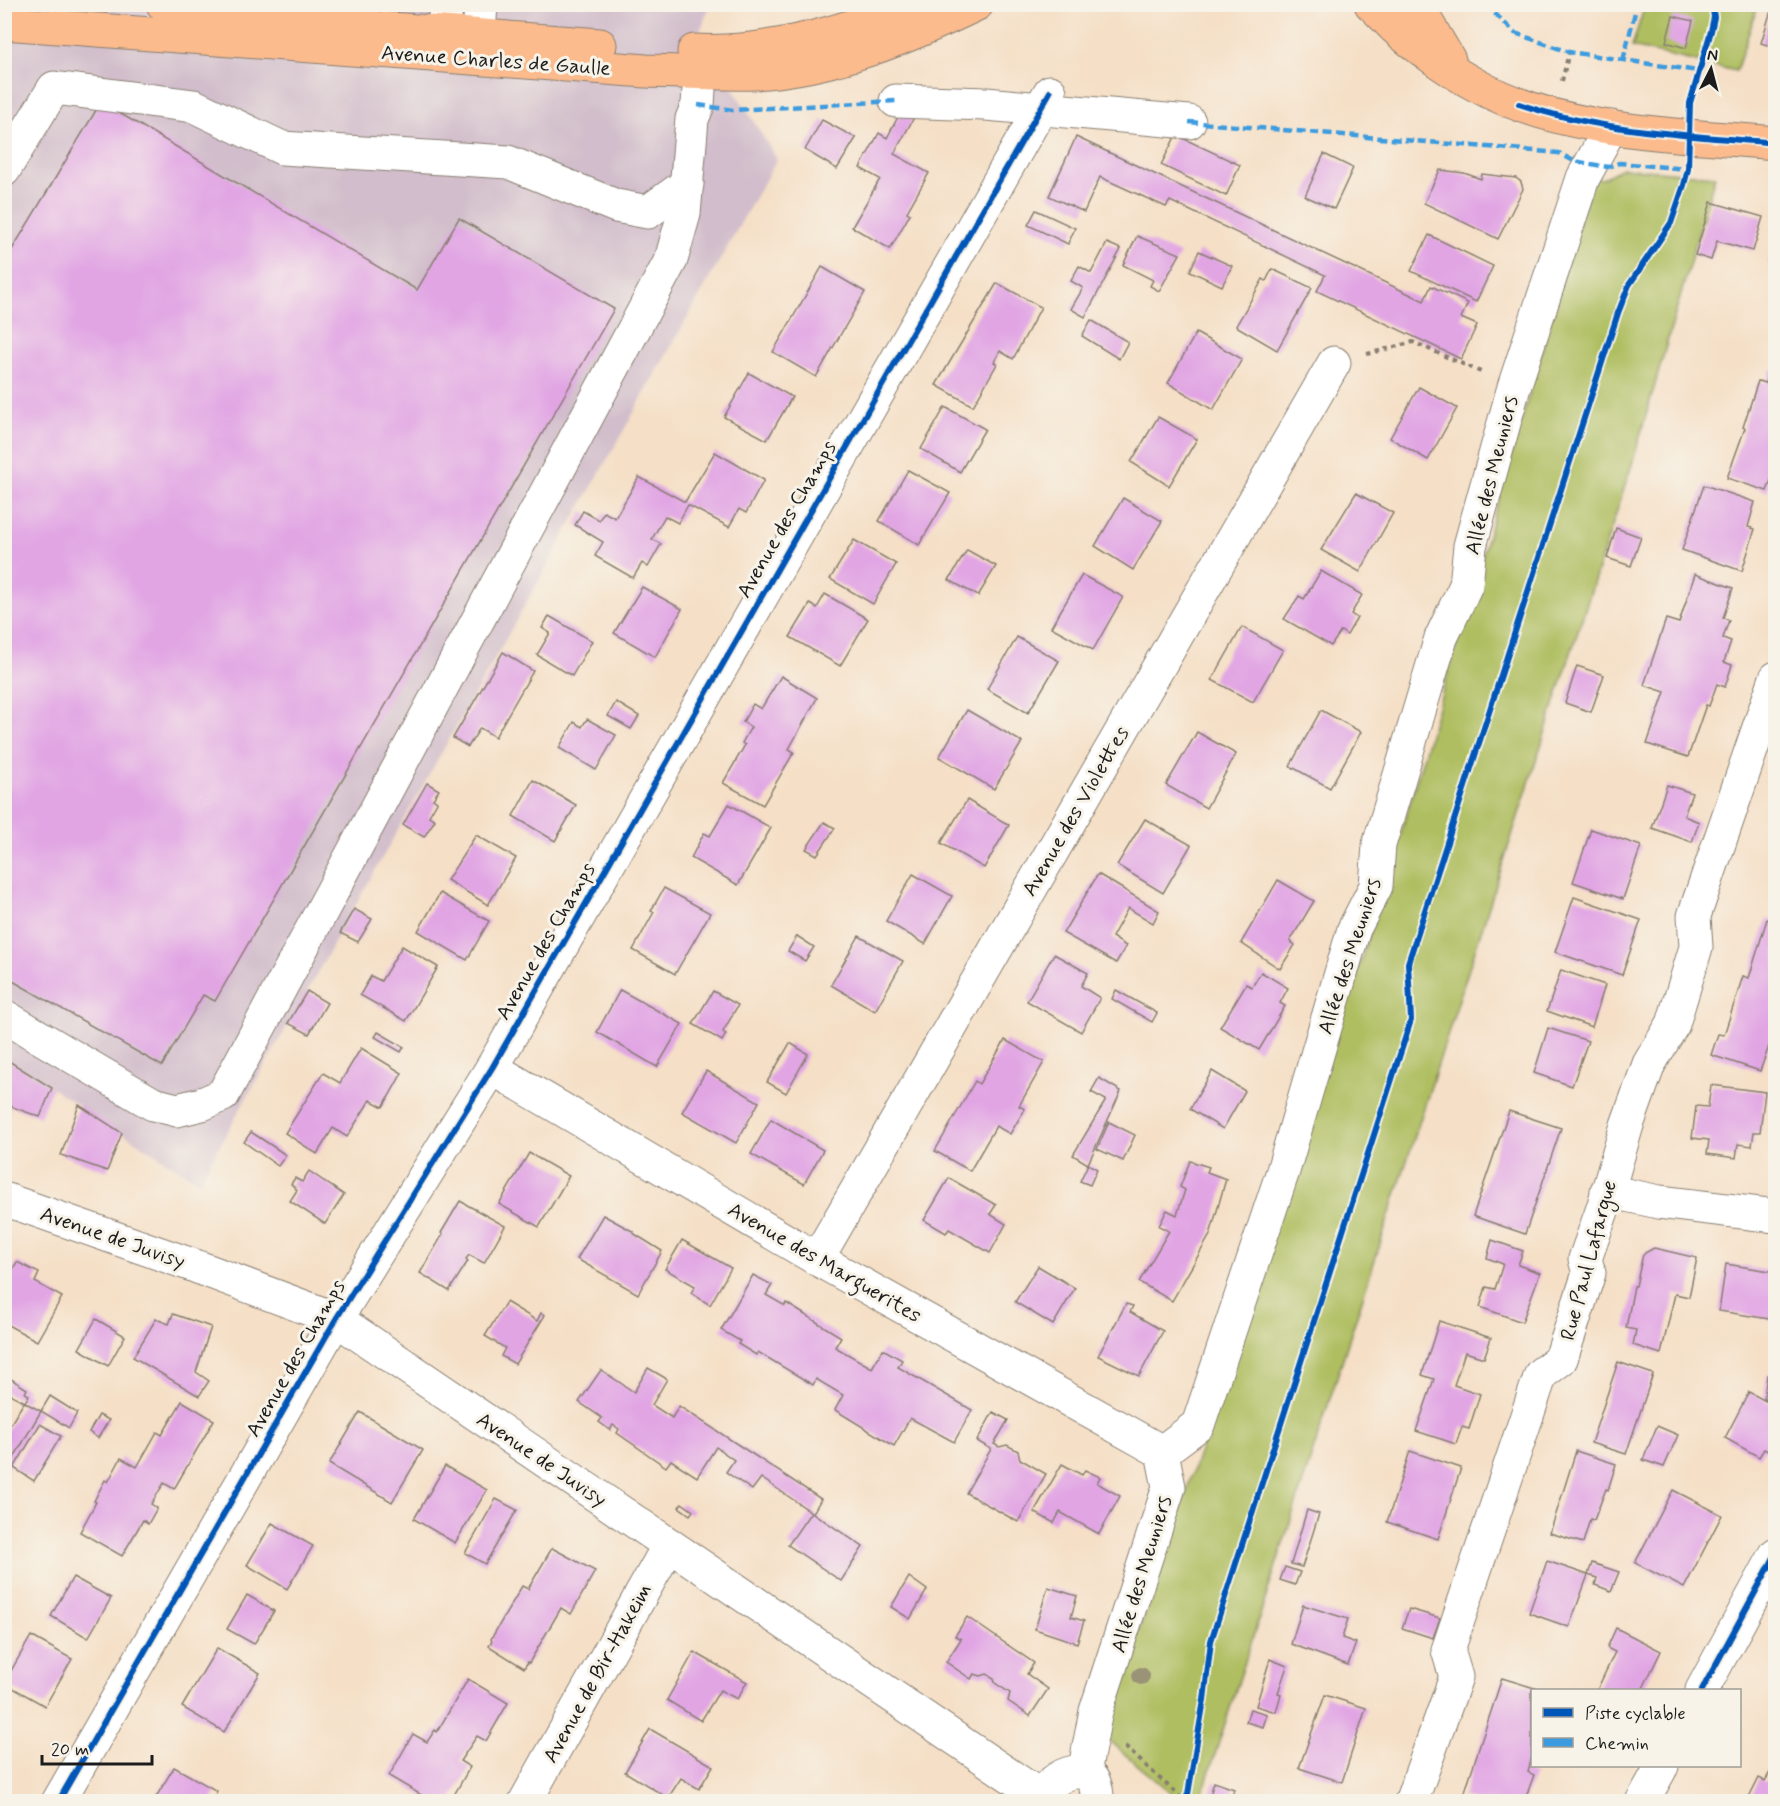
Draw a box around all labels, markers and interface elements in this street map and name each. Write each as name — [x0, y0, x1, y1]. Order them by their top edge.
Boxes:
street label: Avenue Charles de Gaulle — [380, 39, 612, 83]
north arrow — [1681, 39, 1741, 99]
text: N — [1706, 45, 1719, 67]
street label: Allée des Meuniers — [1459, 393, 1525, 558]
street label: Avenue des Champs — [730, 436, 843, 603]
street label: Avenue des Violettes — [1016, 721, 1136, 902]
street label: Avenue des Champs — [489, 858, 602, 1025]
street label: Allée des Meuniers — [1311, 875, 1388, 1038]
street label: Rue Paul Lafargue — [1554, 1177, 1625, 1344]
street label: Avenue des Marguerites — [722, 1196, 926, 1332]
street label: Avenue de Juvisy — [36, 1200, 189, 1276]
street label: Avenue des Champs — [239, 1275, 352, 1442]
street label: Avenue de Juvisy — [471, 1406, 612, 1514]
street label: Allée des Meuniers — [1105, 1492, 1179, 1656]
street label: Avenue de Bir-Hakeim — [537, 1579, 659, 1768]
legend — [1531, 1689, 1741, 1767]
text: Piste cyclable — [1585, 1702, 1686, 1726]
scale bar — [42, 1728, 152, 1766]
text: Chemin — [1585, 1732, 1649, 1756]
text: 20 m — [51, 1738, 89, 1762]

